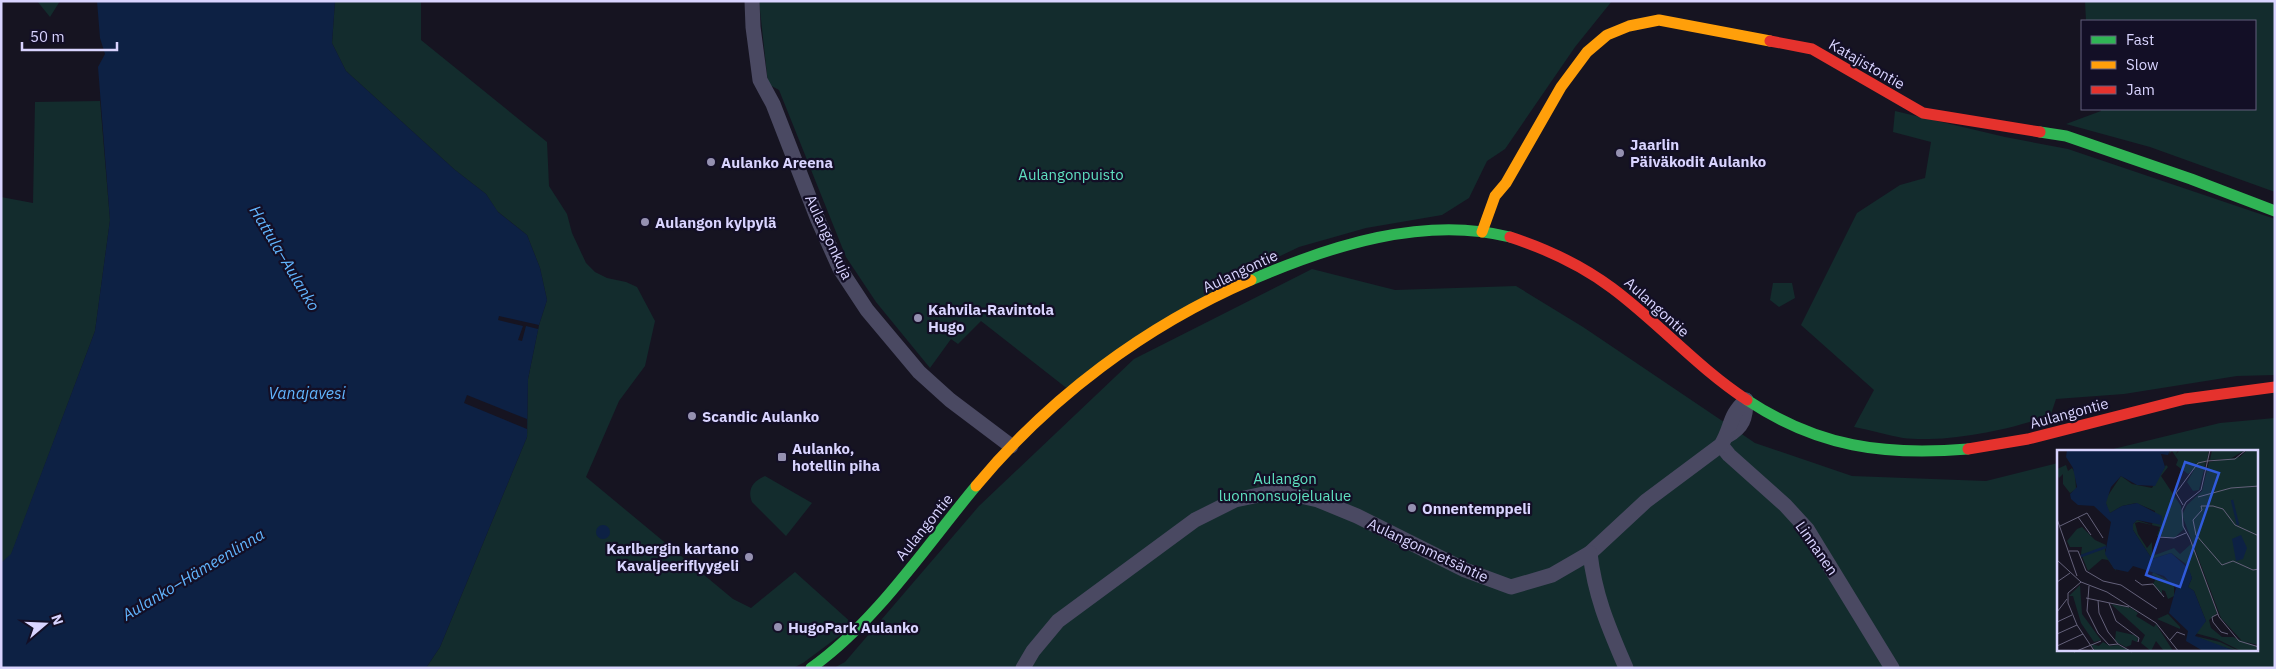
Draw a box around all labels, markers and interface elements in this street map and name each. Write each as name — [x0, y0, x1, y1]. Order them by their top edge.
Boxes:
scale bar — [22, 20, 118, 52]
legend — [2081, 20, 2256, 110]
text: 50 m — [30, 27, 65, 46]
text: Fast — [2126, 30, 2154, 49]
street label: Katajistontie — [1826, 35, 1908, 93]
text: Slow — [2126, 55, 2159, 74]
text: Jam — [2126, 80, 2155, 99]
place label: Jaarlin Päiväkodit Aulanko — [1630, 135, 1766, 171]
marker: Jaarlin Päiväkodit Aulanko — [1614, 147, 1626, 159]
place label: Aulanko Areena — [721, 153, 834, 172]
marker: Aulanko Areena — [705, 156, 717, 168]
park label: Aulangonpuisto — [1018, 165, 1124, 184]
street label: Aulangonkuja — [801, 192, 857, 282]
water label: Hattula–Aulanko — [246, 202, 324, 315]
place label: Aulangon kylpylä — [655, 213, 777, 232]
marker: Aulangon kylpylä — [639, 216, 651, 228]
street label: Aulangontie — [1199, 245, 1281, 297]
street label: Aulangontie — [1621, 273, 1693, 341]
place label: Kahvila-Ravintola Hugo — [928, 300, 1054, 336]
marker: Kahvila-Ravintola Hugo — [912, 312, 924, 324]
water label: Vanajavesi — [268, 383, 347, 403]
street label: Aulangontie — [2028, 393, 2110, 433]
place label: Scandic Aulanko — [702, 407, 819, 426]
marker: Scandic Aulanko — [686, 410, 698, 422]
place label: Aulanko, hotellin piha — [792, 439, 881, 475]
inset map — [2057, 450, 2258, 652]
marker: Aulanko, hotellin piha — [776, 451, 788, 463]
park label: Aulangon luonnonsuojelualue — [1219, 469, 1351, 505]
street label: Aulangontie — [891, 490, 957, 564]
place label: Onnentemppeli — [1422, 499, 1531, 518]
marker: Onnentemppeli — [1406, 502, 1418, 514]
street label: Aulangonmetsäntie — [1365, 514, 1491, 586]
street label: Linnanen — [1792, 517, 1842, 579]
water label: Aulanko–Hämeenlinna — [117, 524, 268, 625]
place label: Karlbergin kartano Kavaljeeriflyygeli — [606, 539, 739, 575]
marker: Karlbergin kartano Kavaljeeriflyygeli — [743, 551, 755, 563]
north arrow — [20, 599, 70, 649]
text: N — [47, 612, 67, 627]
place label: HugoPark Aulanko — [788, 618, 919, 637]
marker: HugoPark Aulanko — [772, 621, 784, 633]

